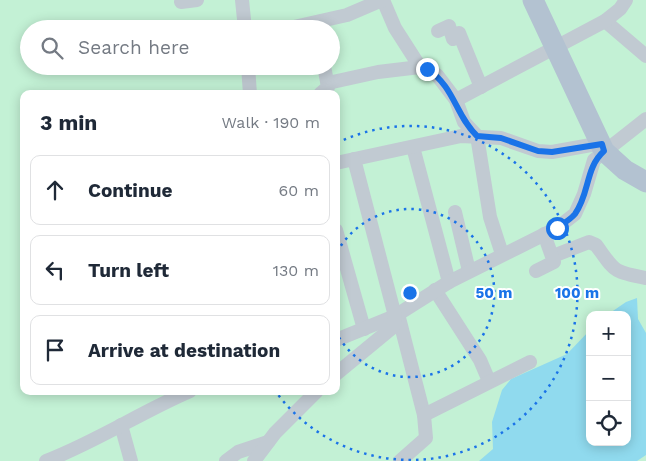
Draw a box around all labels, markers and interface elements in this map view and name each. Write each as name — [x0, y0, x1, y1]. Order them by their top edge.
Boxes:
search box — [20, 20, 340, 75]
icon: search — [38, 34, 66, 62]
text: Search here — [78, 36, 189, 59]
route end — [416, 58, 439, 81]
text: 3 min — [40, 110, 97, 135]
text: Walk · 190 m — [222, 113, 320, 132]
icon: ahead — [41, 176, 69, 204]
text: Continue — [88, 179, 172, 202]
text: 60 m — [279, 181, 319, 200]
route start — [546, 217, 569, 240]
icon: left — [41, 256, 69, 284]
text: Turn left — [88, 259, 169, 282]
text: 130 m — [273, 261, 319, 280]
centre of rings — [401, 284, 419, 302]
text: 50 m — [476, 284, 512, 302]
text: 100 m — [555, 284, 599, 302]
map controls — [586, 311, 631, 446]
button: + — [586, 311, 631, 356]
icon: arrive — [41, 336, 69, 364]
text: Arrive at destination — [88, 339, 280, 362]
button: − — [586, 356, 631, 401]
button: locate — [586, 401, 631, 446]

